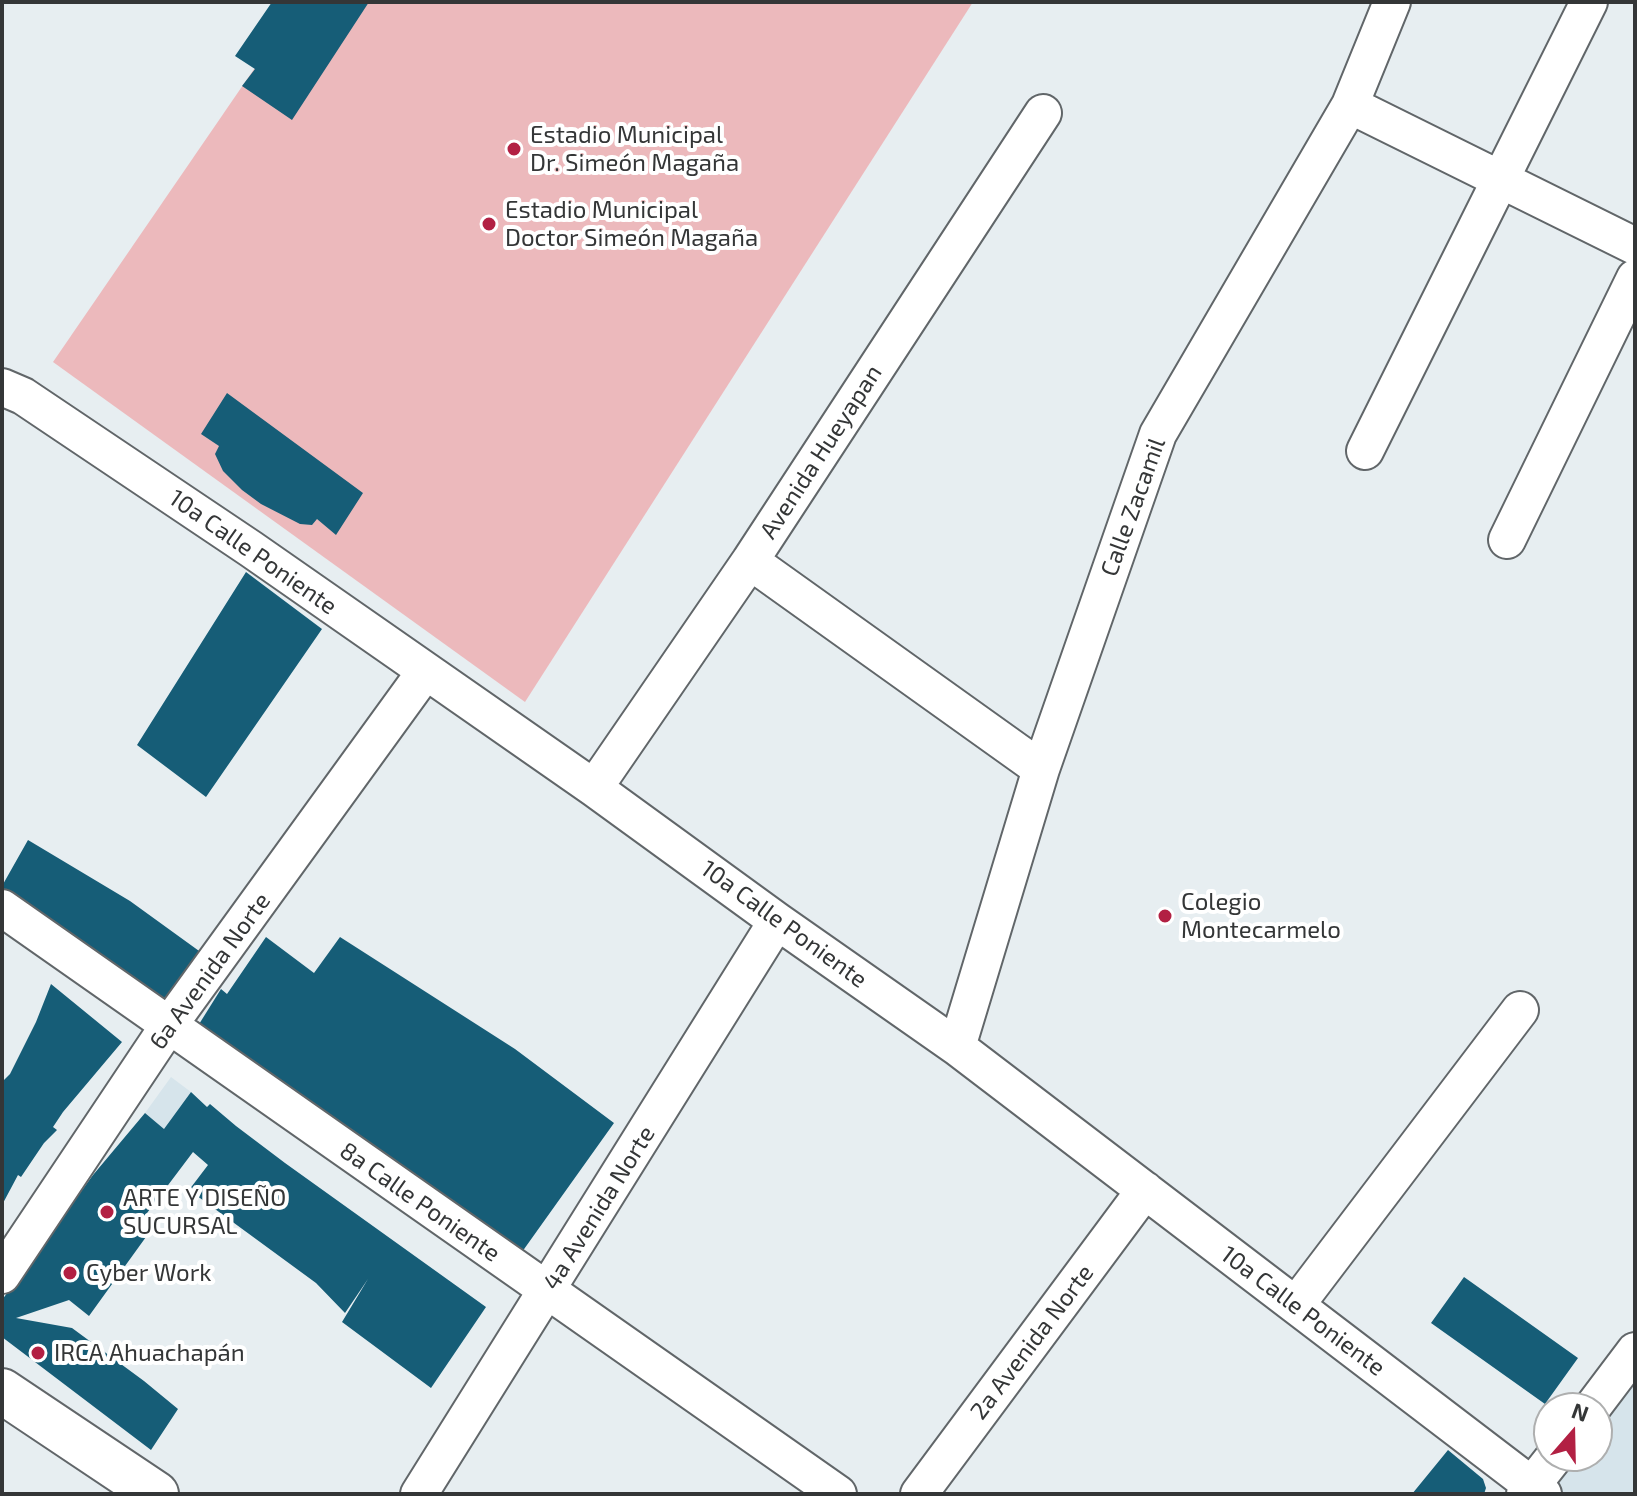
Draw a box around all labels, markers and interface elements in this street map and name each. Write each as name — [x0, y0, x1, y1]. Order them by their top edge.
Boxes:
place label: Estadio Municipal Dr. Simeón Magaña — [530, 121, 739, 177]
marker: Estadio Municipal Dr. Simeón Magaña — [505, 140, 523, 158]
place label: Estadio Municipal Doctor Simeón Magaña — [505, 196, 758, 252]
marker: Estadio Municipal Doctor Simeón Magaña — [480, 215, 498, 233]
street label: Avenida Hueyapan — [754, 360, 888, 544]
street label: Calle Zacamil — [1095, 434, 1171, 580]
street label: 10a Calle Poniente — [164, 483, 342, 621]
street label: 10a Calle Poniente — [695, 854, 873, 994]
street label: 6a Avenida Norte — [144, 887, 276, 1055]
place label: Colegio Montecarmelo — [1181, 888, 1341, 944]
marker: Colegio Montecarmelo — [1156, 907, 1174, 925]
street label: 4a Avenida Norte — [537, 1121, 661, 1295]
street label: 8a Calle Poniente — [334, 1136, 506, 1268]
place label: ARTE Y DISEÑO SUCURSAL — [123, 1184, 286, 1240]
marker: ARTE Y DISEÑO SUCURSAL — [98, 1203, 116, 1221]
street label: 10a Calle Poniente — [1215, 1240, 1391, 1382]
place label: Cyber Work — [86, 1259, 211, 1287]
street label: 2a Avenida Norte — [964, 1259, 1100, 1425]
marker: Cyber Work — [61, 1264, 79, 1282]
place label: IRCA Ahuachapán — [54, 1339, 245, 1367]
marker: IRCA Ahuachapán — [29, 1344, 47, 1362]
north arrow — [1533, 1392, 1613, 1472]
text: N — [1569, 1396, 1592, 1426]

